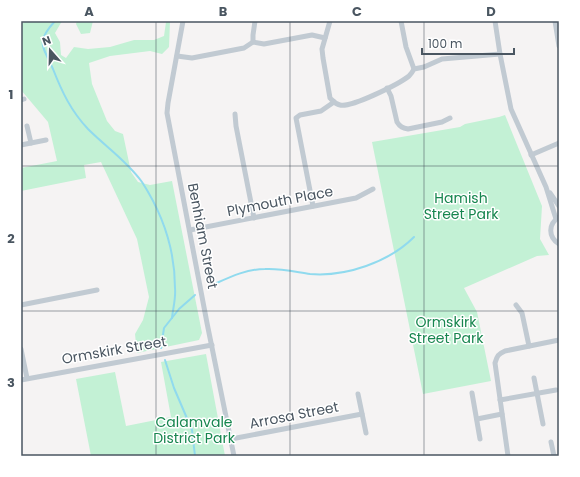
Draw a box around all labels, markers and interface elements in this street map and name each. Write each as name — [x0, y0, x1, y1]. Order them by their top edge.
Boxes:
text: A — [84, 2, 94, 21]
text: B — [219, 2, 228, 21]
text: C — [352, 2, 362, 21]
text: D — [486, 2, 496, 21]
north arrow — [30, 30, 70, 70]
scale bar — [422, 30, 514, 56]
text: N — [40, 32, 53, 50]
text: 100 m — [428, 35, 462, 52]
text: 1 — [9, 85, 13, 104]
street label: Benhiam Street — [183, 181, 223, 291]
street label: Plymouth Place — [225, 181, 335, 221]
park label: Hamish Street Park — [424, 188, 499, 224]
text: 2 — [7, 229, 15, 248]
park label: Ormskirk Street Park — [409, 312, 484, 348]
street label: Ormskirk Street — [60, 331, 168, 369]
text: 3 — [7, 373, 15, 392]
street label: Arrosa Street — [248, 397, 340, 433]
park label: Calamvale District Park — [153, 412, 236, 448]

